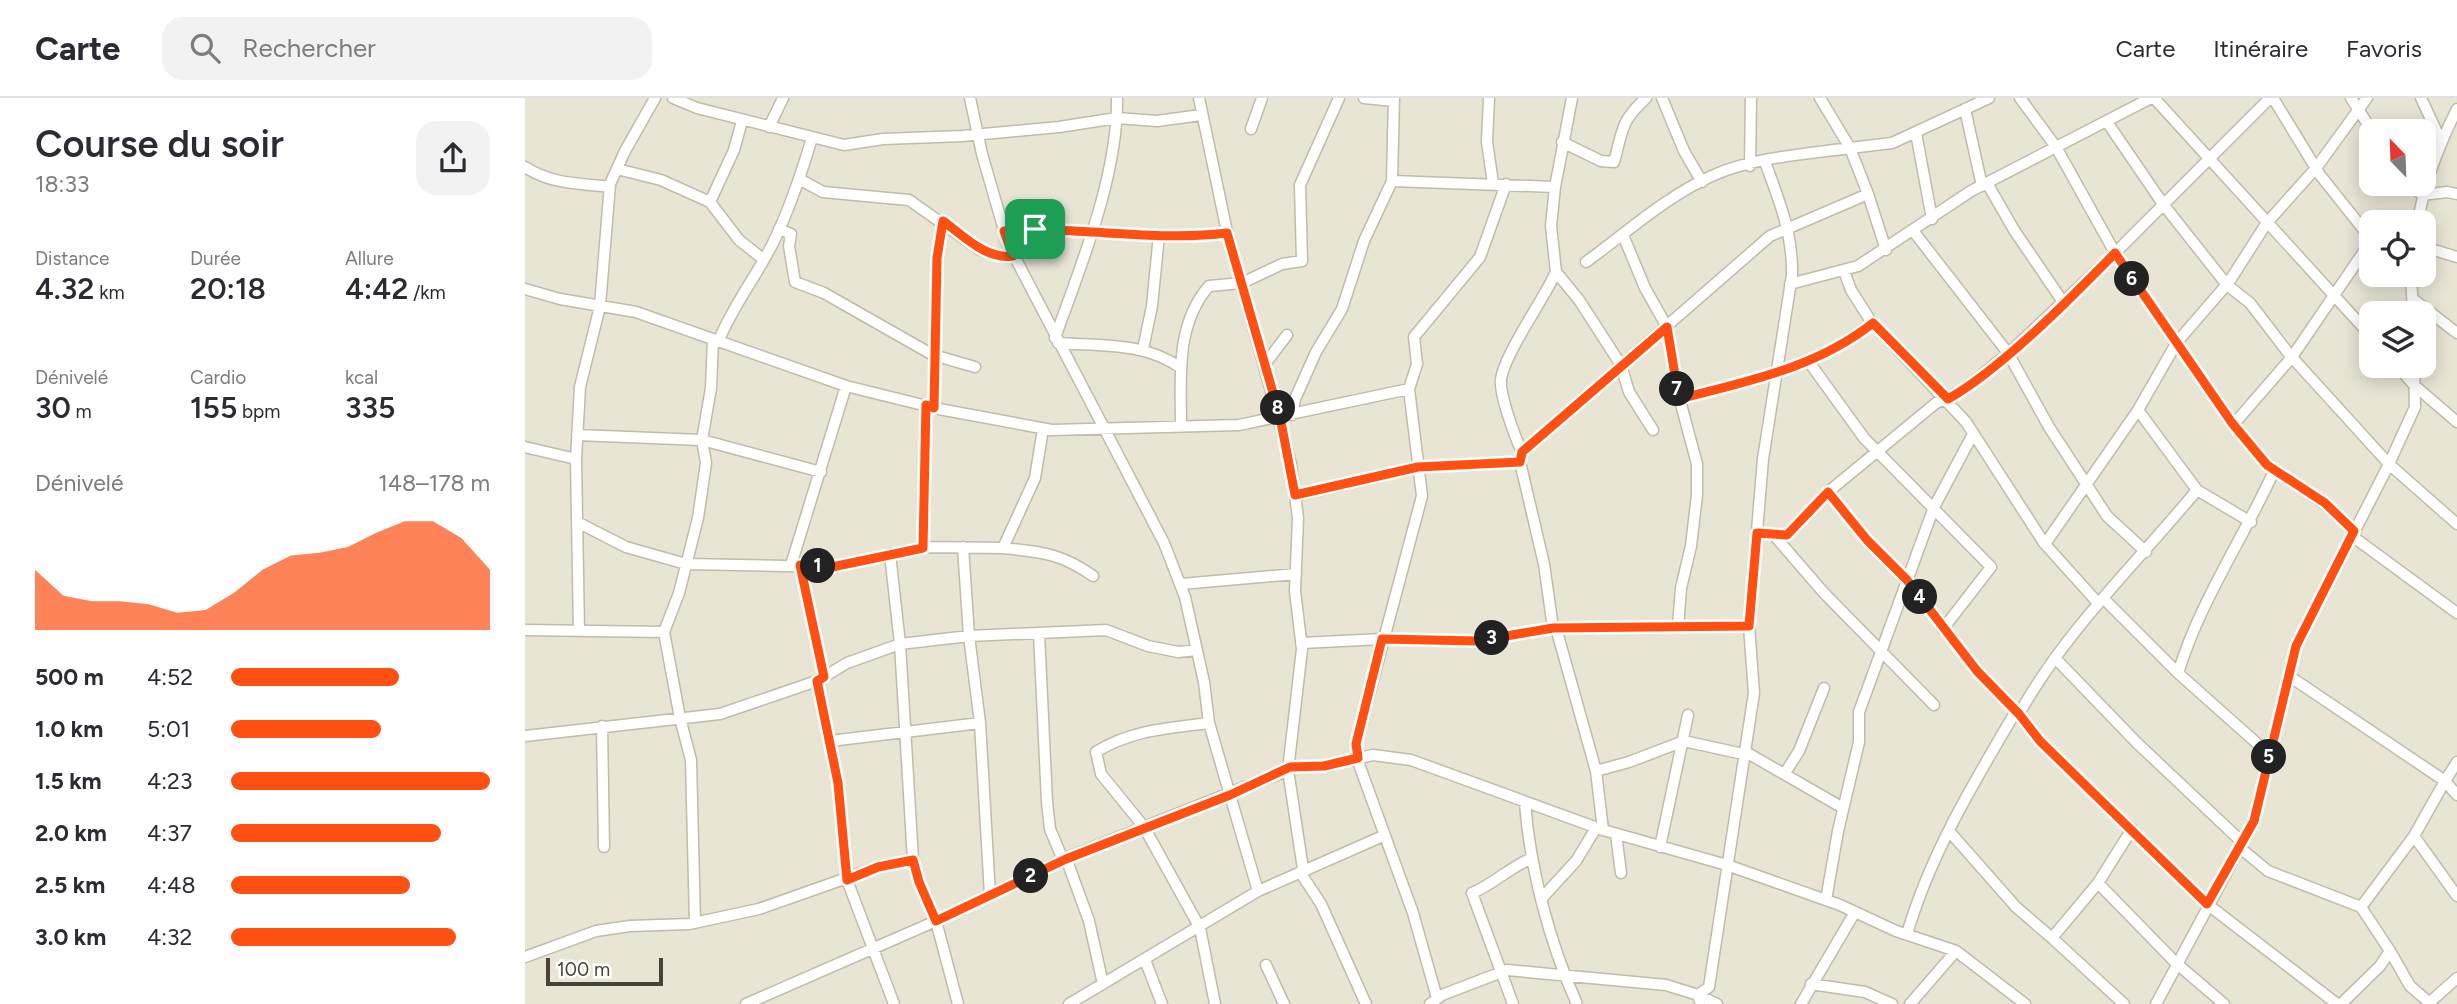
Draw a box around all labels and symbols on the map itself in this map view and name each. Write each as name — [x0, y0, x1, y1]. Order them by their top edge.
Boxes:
north arrow — [2359, 119, 2436, 196]
pin — [1005, 199, 1065, 259]
pin: 6 — [2115, 262, 2149, 296]
pin: 7 — [1659, 372, 1695, 406]
pin: 8 — [1261, 390, 1295, 426]
pin: 1 — [801, 548, 835, 584]
pin: 4 — [1903, 580, 1937, 614]
pin: 3 — [1475, 620, 1509, 656]
pin: 5 — [2251, 740, 2287, 774]
pin: 2 — [1014, 858, 1049, 894]
scale bar — [546, 955, 663, 987]

